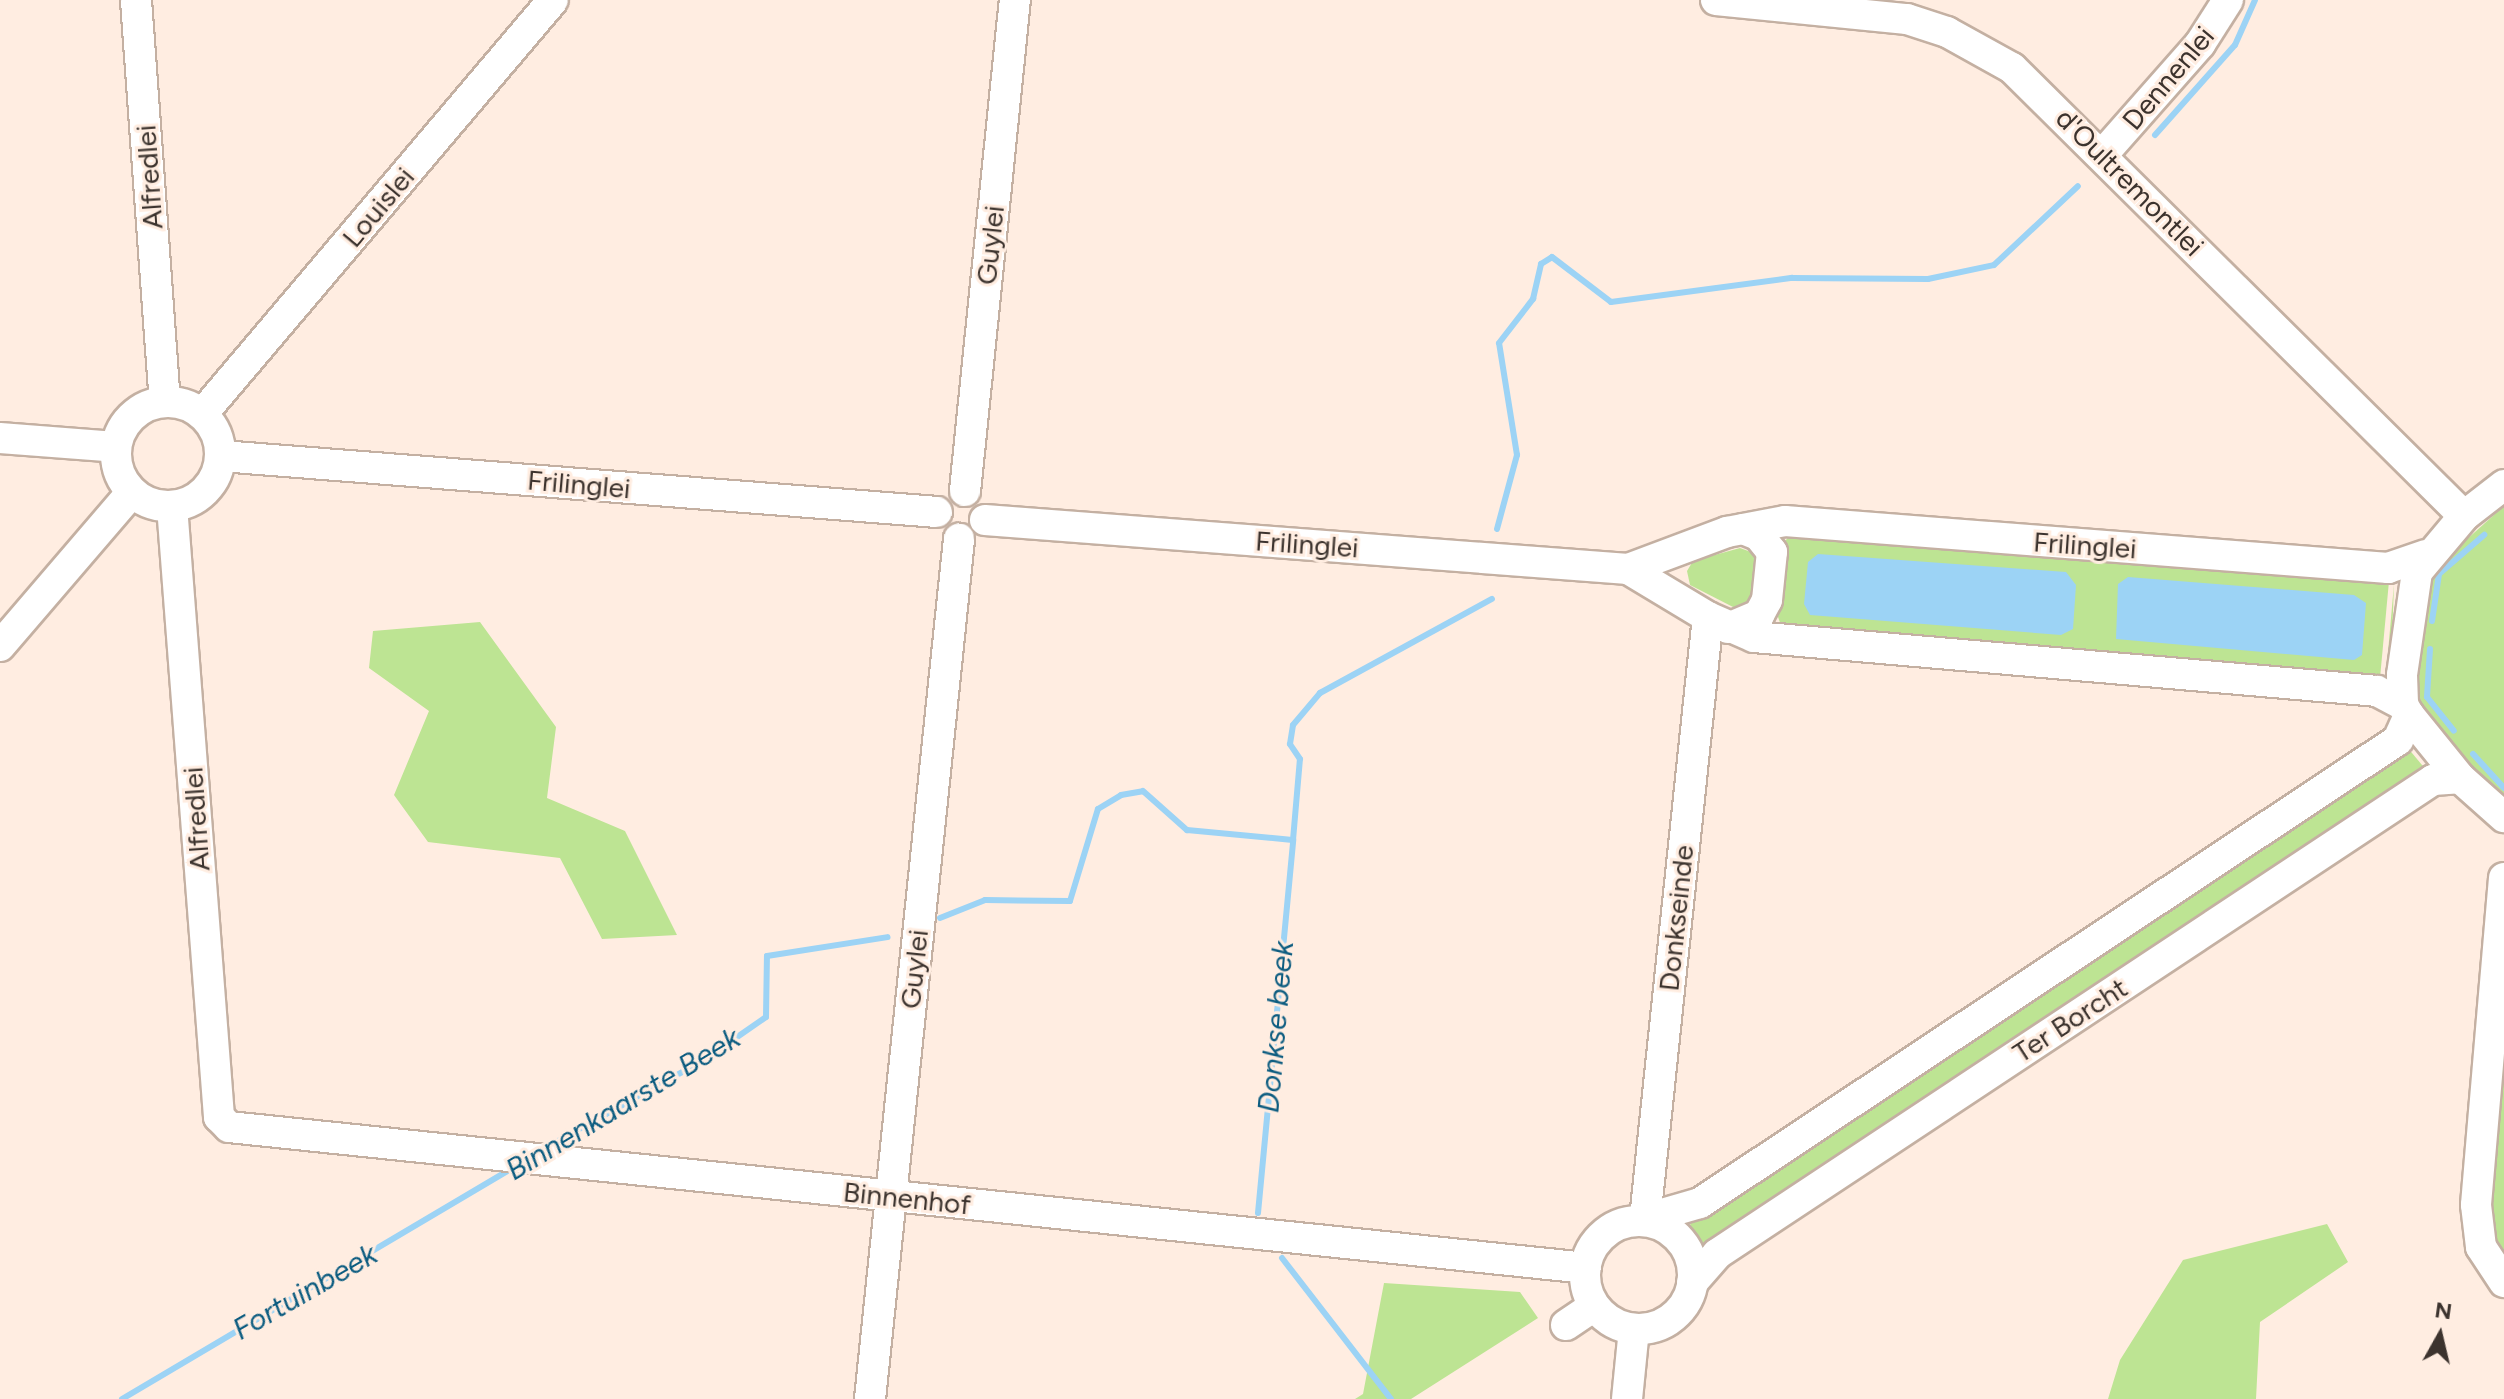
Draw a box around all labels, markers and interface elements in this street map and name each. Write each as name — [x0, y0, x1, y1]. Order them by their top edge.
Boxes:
street label: Dennenlei — [2115, 19, 2221, 137]
street label: d'Oultremontlei — [2049, 101, 2211, 263]
street label: Alfredlei — [129, 124, 169, 230]
street label: Louislei — [335, 160, 421, 254]
street label: Guylei — [969, 204, 1011, 286]
street label: Frilinglei — [526, 463, 632, 505]
street label: Frilinglei — [1254, 524, 1360, 564]
street label: Frilinglei — [2032, 525, 2138, 565]
street label: Alfredlei — [176, 766, 216, 872]
street label: Donkseinde — [1652, 843, 1700, 993]
street label: Guylei — [893, 928, 935, 1010]
water label: Donkse beek — [1251, 940, 1301, 1114]
street label: Ter Borcht — [2007, 971, 2133, 1069]
water label: Binnenkaarste Beek — [499, 1020, 747, 1188]
street label: Binnenhof — [842, 1175, 972, 1221]
water label: Fortuinbeek — [226, 1236, 384, 1348]
north arrow — [2400, 1295, 2480, 1375]
text: N — [2433, 1296, 2454, 1325]

